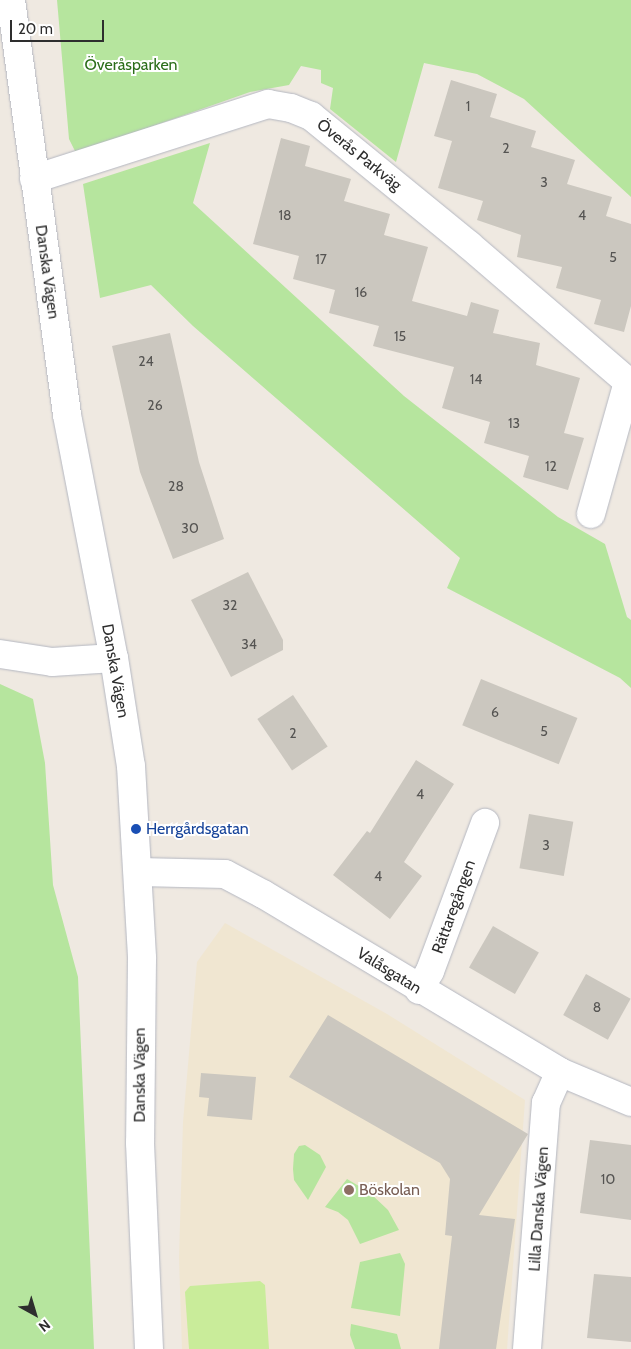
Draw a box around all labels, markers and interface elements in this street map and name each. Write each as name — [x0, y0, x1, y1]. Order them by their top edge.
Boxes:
scale bar — [12, 10, 106, 42]
text: 20 m — [18, 20, 53, 38]
park label: Överåsparken — [84, 55, 178, 75]
house number: 1 — [466, 98, 470, 114]
street label: Överås Parkväg — [313, 115, 405, 195]
house number: 2 — [502, 140, 510, 156]
house number: 3 — [540, 174, 548, 190]
house number: 18 — [278, 207, 292, 223]
house number: 4 — [578, 207, 586, 223]
street label: Danska Vägen — [31, 224, 63, 320]
house number: 5 — [609, 249, 617, 265]
house number: 17 — [315, 251, 327, 267]
house number: 16 — [355, 284, 367, 300]
house number: 15 — [394, 328, 406, 344]
house number: 24 — [138, 353, 154, 369]
house number: 14 — [470, 371, 482, 387]
house number: 26 — [147, 397, 163, 413]
house number: 13 — [508, 415, 520, 431]
house number: 12 — [545, 458, 557, 474]
house number: 28 — [168, 478, 184, 494]
house number: 30 — [181, 520, 199, 536]
house number: 32 — [223, 597, 237, 613]
street label: Danska Vägen — [97, 623, 133, 719]
house number: 34 — [241, 636, 257, 652]
house number: 6 — [491, 704, 499, 720]
house number: 5 — [540, 723, 548, 739]
house number: 2 — [289, 725, 297, 741]
house number: 4 — [416, 786, 424, 802]
place label: Herrgårdsgatan — [146, 819, 249, 839]
marker: Herrgårdsgatan — [130, 823, 142, 835]
house number: 3 — [542, 837, 550, 853]
street label: Rättaregången — [428, 858, 480, 956]
house number: 4 — [374, 868, 382, 884]
street label: Valåsgatan — [353, 944, 425, 998]
house number: 8 — [593, 999, 601, 1015]
street label: Danska Vägen — [130, 1027, 150, 1123]
street label: Lilla Danska Vägen — [525, 1146, 553, 1272]
house number: 10 — [601, 1171, 615, 1187]
place label: Böskolan — [359, 1180, 420, 1200]
marker: Böskolan — [343, 1184, 355, 1196]
north arrow — [10, 1289, 60, 1339]
text: N — [35, 1316, 54, 1336]

